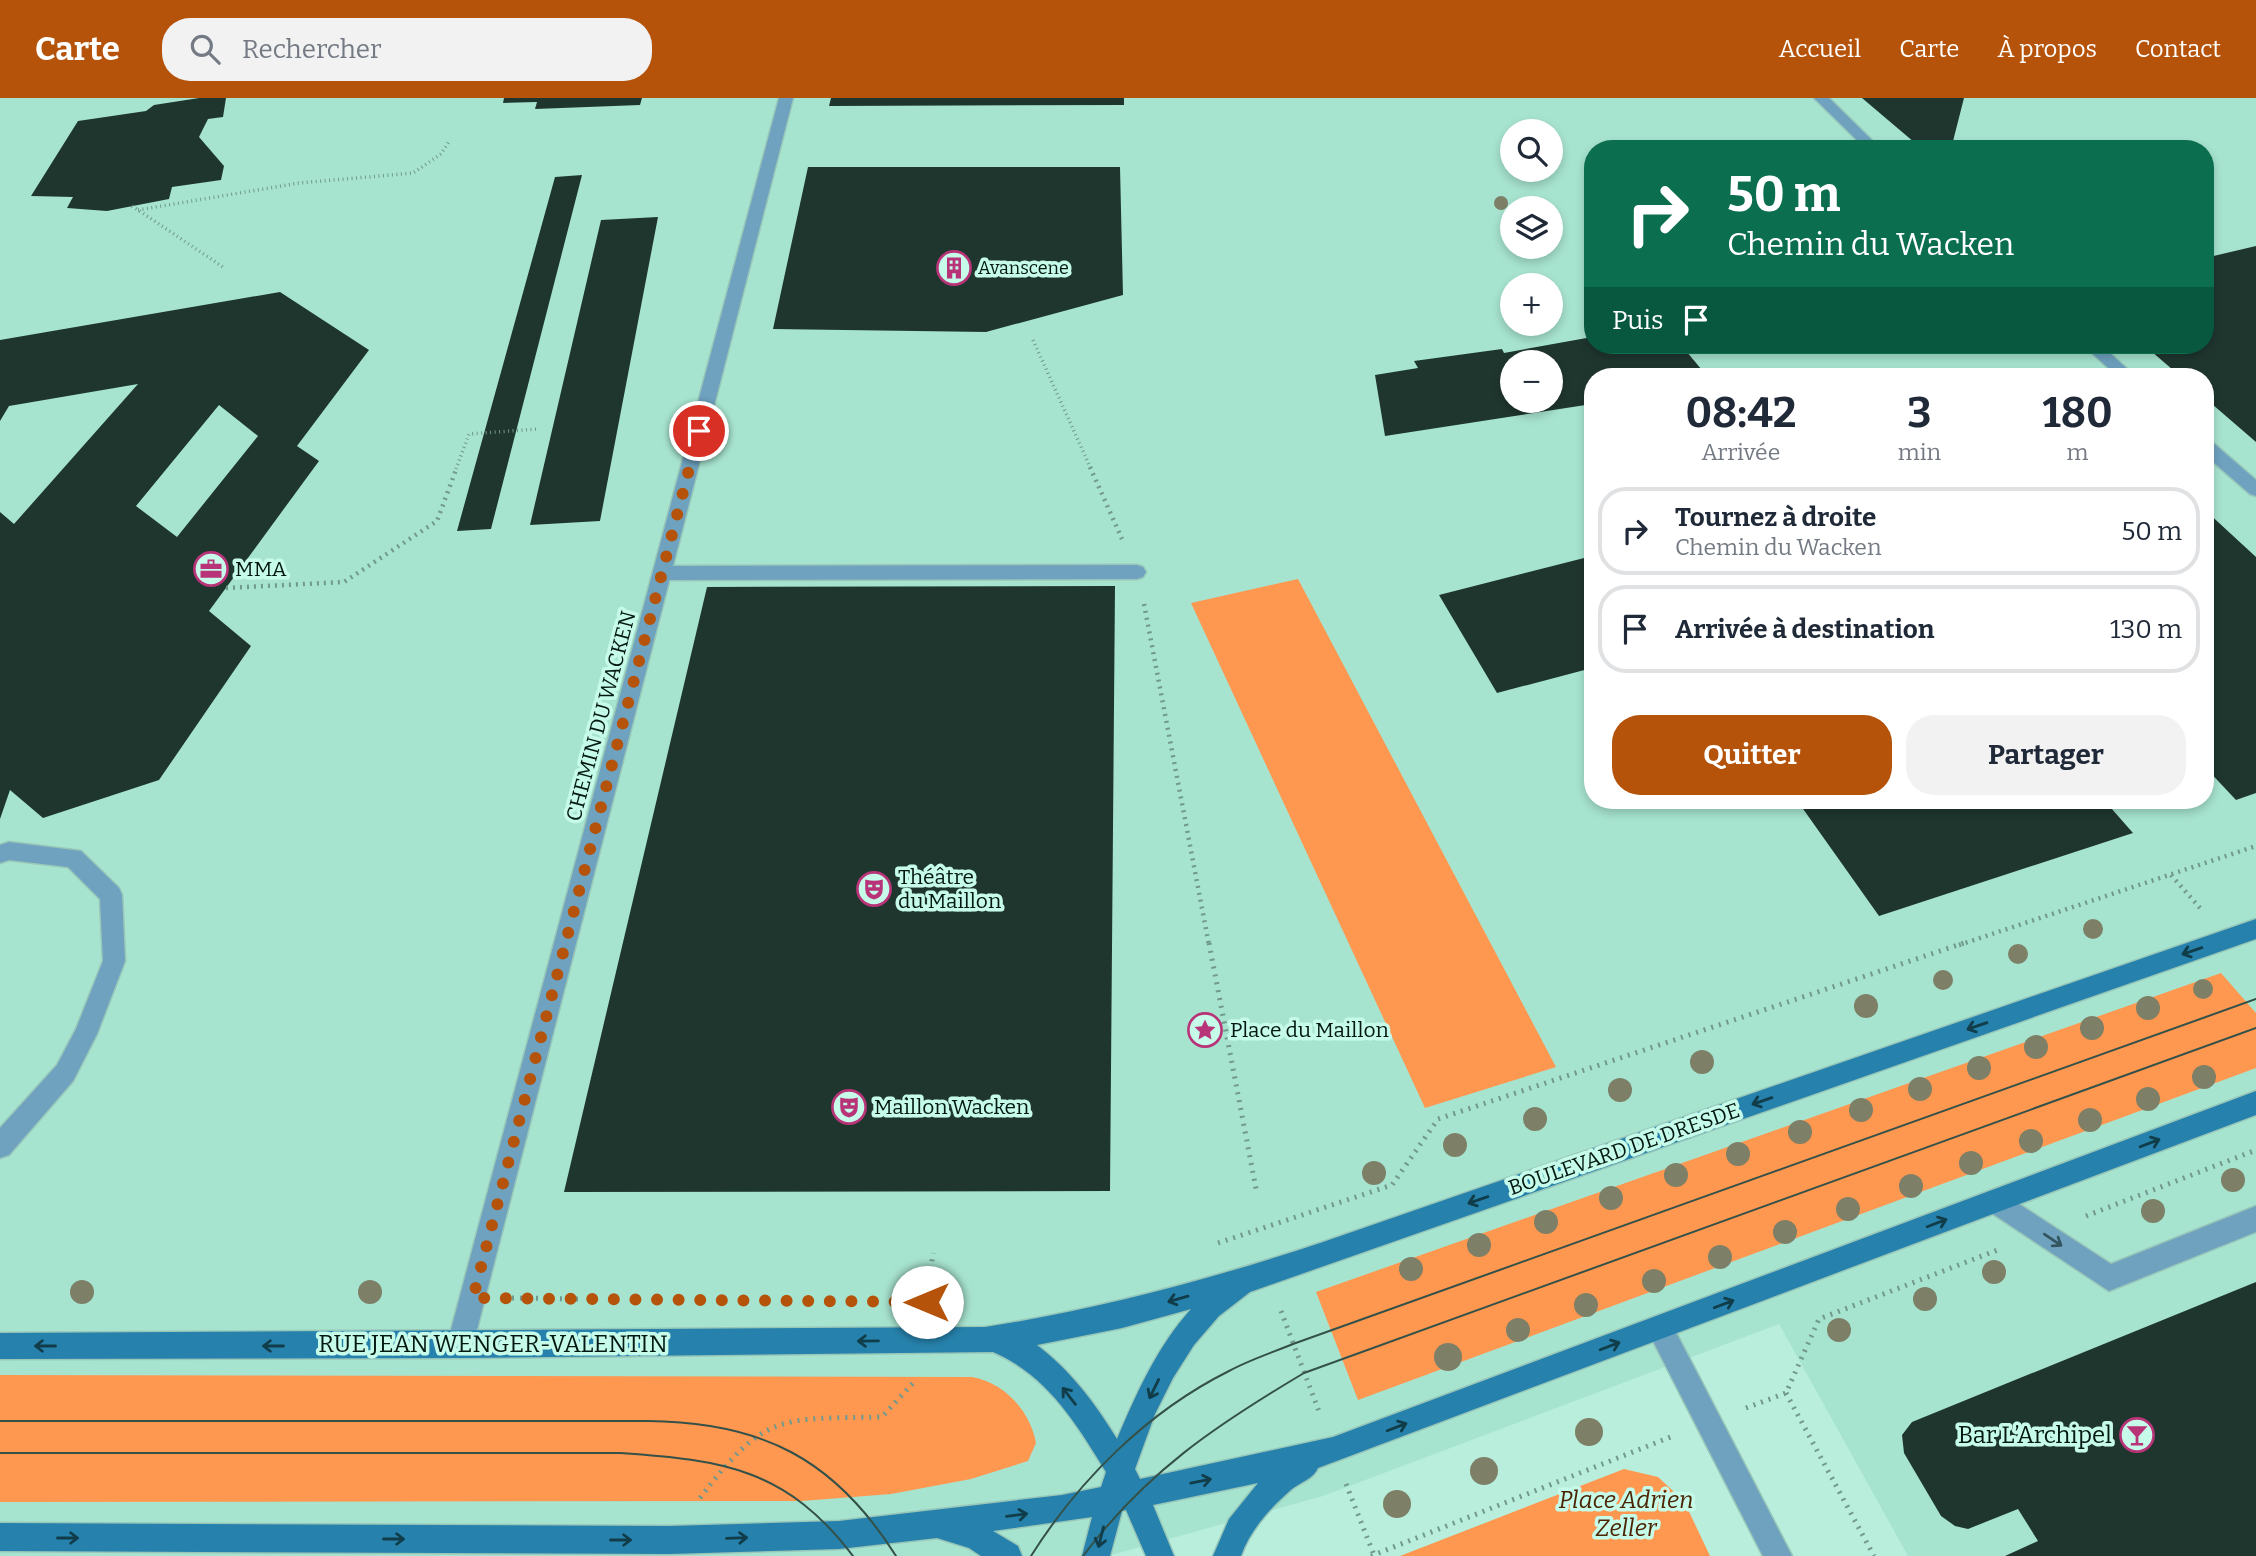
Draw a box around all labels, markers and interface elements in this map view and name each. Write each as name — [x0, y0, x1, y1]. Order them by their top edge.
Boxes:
search box — [162, 18, 652, 81]
text: Carte — [35, 29, 120, 69]
icon: search — [186, 30, 224, 68]
text: Rechercher — [242, 34, 382, 65]
text: Accueil — [1779, 35, 1861, 63]
text: Carte — [1899, 35, 1959, 63]
text: À propos — [1997, 35, 2097, 63]
text: Contact — [2135, 35, 2221, 63]
map controls — [1500, 119, 1563, 413]
button: search — [1500, 119, 1563, 182]
text: 50 m — [1727, 165, 1840, 224]
icon: right — [1612, 168, 1703, 259]
button: layers — [1500, 196, 1563, 259]
text: Chemin du Wacken — [1727, 225, 2014, 263]
building icon: Avanscene — [935, 249, 973, 287]
place label: Avanscene — [978, 257, 1069, 279]
button: + — [1500, 273, 1563, 336]
icon: arrive — [1677, 301, 1715, 339]
text: Puis — [1612, 305, 1663, 336]
button: − — [1500, 350, 1563, 413]
text: 08:42 — [1685, 388, 1796, 438]
text: 3 — [1907, 388, 1932, 438]
text: 180 — [2043, 388, 2113, 438]
pin — [669, 401, 729, 461]
icon: arrive — [680, 412, 718, 450]
text: Arrivée — [1701, 438, 1780, 466]
text: min — [1898, 438, 1941, 466]
text: m — [2067, 438, 2089, 466]
text: Tournez à droite — [1675, 502, 1876, 533]
icon: right — [1616, 512, 1654, 550]
text: 50 m — [2121, 516, 2182, 547]
text: Chemin du Wacken — [1675, 533, 1881, 561]
office icon: MMA — [192, 550, 230, 588]
place label: MMA — [235, 556, 287, 582]
street label: CHEMIN DU WACKEN — [560, 608, 642, 824]
icon: arrive — [1616, 610, 1654, 648]
text: Arrivée à destination — [1675, 614, 1934, 645]
text: 130 m — [2110, 614, 2182, 645]
button: Quitter — [1612, 715, 1892, 795]
button: Partager — [1906, 715, 2186, 795]
place label: Théâtre du Maillon — [898, 864, 1001, 914]
theatre icon: Théâtre du Maillon — [855, 870, 893, 908]
one-way arrow — [2181, 946, 2203, 958]
place icon: Place du Maillon — [1186, 1011, 1224, 1049]
place label: Place du Maillon — [1230, 1017, 1389, 1043]
one-way arrow — [1966, 1021, 1988, 1033]
theatre icon: Maillon Wacken — [830, 1088, 868, 1126]
place label: Maillon Wacken — [874, 1094, 1029, 1120]
one-way arrow — [1751, 1096, 1773, 1108]
street label: BOULEVARD DE DRESDE — [1505, 1097, 1743, 1201]
one-way arrow — [2138, 1136, 2160, 1148]
one-way arrow — [1467, 1195, 1489, 1207]
one-way arrow — [1925, 1216, 1947, 1229]
one-way arrow — [2042, 1233, 2062, 1247]
position arrow — [890, 1265, 964, 1339]
one-way arrow — [1167, 1293, 1190, 1306]
one-way arrow — [1712, 1296, 1734, 1309]
street label: RUE JEAN WENGER-VALENTIN — [318, 1330, 668, 1358]
one-way arrow — [857, 1334, 880, 1348]
one-way arrow — [34, 1339, 57, 1353]
one-way arrow — [262, 1339, 285, 1353]
one-way arrow — [1599, 1339, 1621, 1352]
one-way arrow — [1147, 1378, 1161, 1399]
one-way arrow — [1061, 1387, 1076, 1405]
bar icon: Bar L’Archipel — [2118, 1416, 2156, 1454]
one-way arrow — [1386, 1419, 1408, 1432]
place label: Bar L’Archipel — [1958, 1421, 2112, 1449]
one-way arrow — [1189, 1474, 1212, 1487]
park label: Place Adrien Zeller — [1559, 1486, 1694, 1542]
one-way arrow — [1005, 1508, 1027, 1521]
one-way arrow — [1094, 1525, 1107, 1548]
one-way arrow — [56, 1531, 79, 1545]
one-way arrow — [726, 1531, 749, 1544]
one-way arrow — [382, 1532, 405, 1546]
one-way arrow — [610, 1533, 633, 1547]

